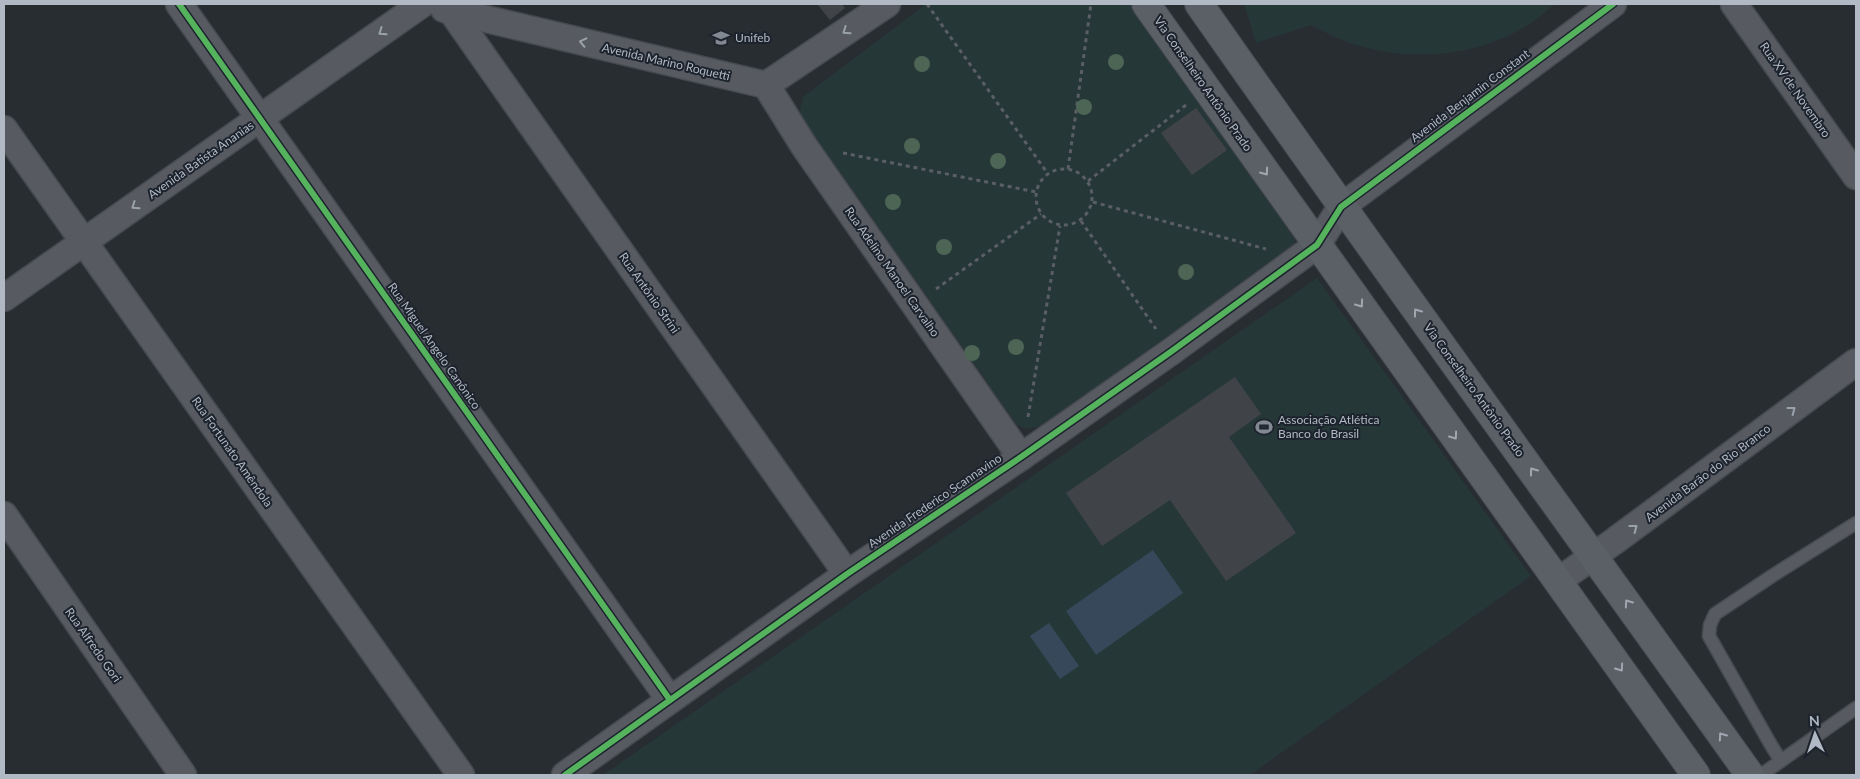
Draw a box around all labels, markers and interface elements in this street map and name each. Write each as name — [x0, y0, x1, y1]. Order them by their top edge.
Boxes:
street label: Via Conselheiro Antônio Prado — [1151, 13, 1256, 154]
one-way arrow — [843, 25, 852, 34]
one-way arrow — [378, 26, 388, 35]
school or university icon: Unifeb — [711, 28, 731, 48]
place label: Unifeb — [735, 30, 771, 45]
one-way arrow — [578, 37, 587, 48]
street label: Avenida Marino Roquetti — [601, 39, 732, 84]
street label: Rua XV de Novembro — [1757, 39, 1834, 141]
street label: Avenida Benjamin Constant — [1407, 46, 1533, 145]
street label: Avenida Batista Ananias — [145, 117, 257, 202]
one-way arrow — [1259, 166, 1268, 176]
one-way arrow — [131, 200, 141, 209]
street label: Rua Adelino Manoel Carvalho — [842, 204, 943, 340]
street label: Rua Antônio Strini — [616, 249, 683, 336]
street label: Rua Miguel Angelo Canônico — [385, 279, 484, 412]
one-way arrow — [1354, 298, 1363, 308]
one-way arrow — [1414, 308, 1423, 317]
street label: Via Conselheiro Antônio Prado — [1421, 320, 1528, 460]
street label: Rua Fortunato Amêndola — [189, 394, 276, 510]
one-way arrow — [1786, 407, 1796, 416]
place label: Associação Atlética Banco do Brasil — [1278, 412, 1379, 441]
sports icon: Associação Atlética Banco do Brasil — [1254, 417, 1274, 437]
street label: Avenida Barão do Rio Branco — [1642, 421, 1773, 525]
one-way arrow — [1448, 431, 1457, 440]
street label: Avenida Frederico Scannavino — [865, 450, 1005, 551]
one-way arrow — [1530, 467, 1539, 477]
one-way arrow — [1628, 525, 1637, 533]
one-way arrow — [1625, 599, 1634, 609]
street label: Rua Alfredo Gori — [62, 605, 125, 685]
one-way arrow — [1614, 663, 1623, 672]
north arrow — [1790, 709, 1840, 759]
text: N — [1808, 712, 1820, 729]
one-way arrow — [1719, 732, 1728, 741]

